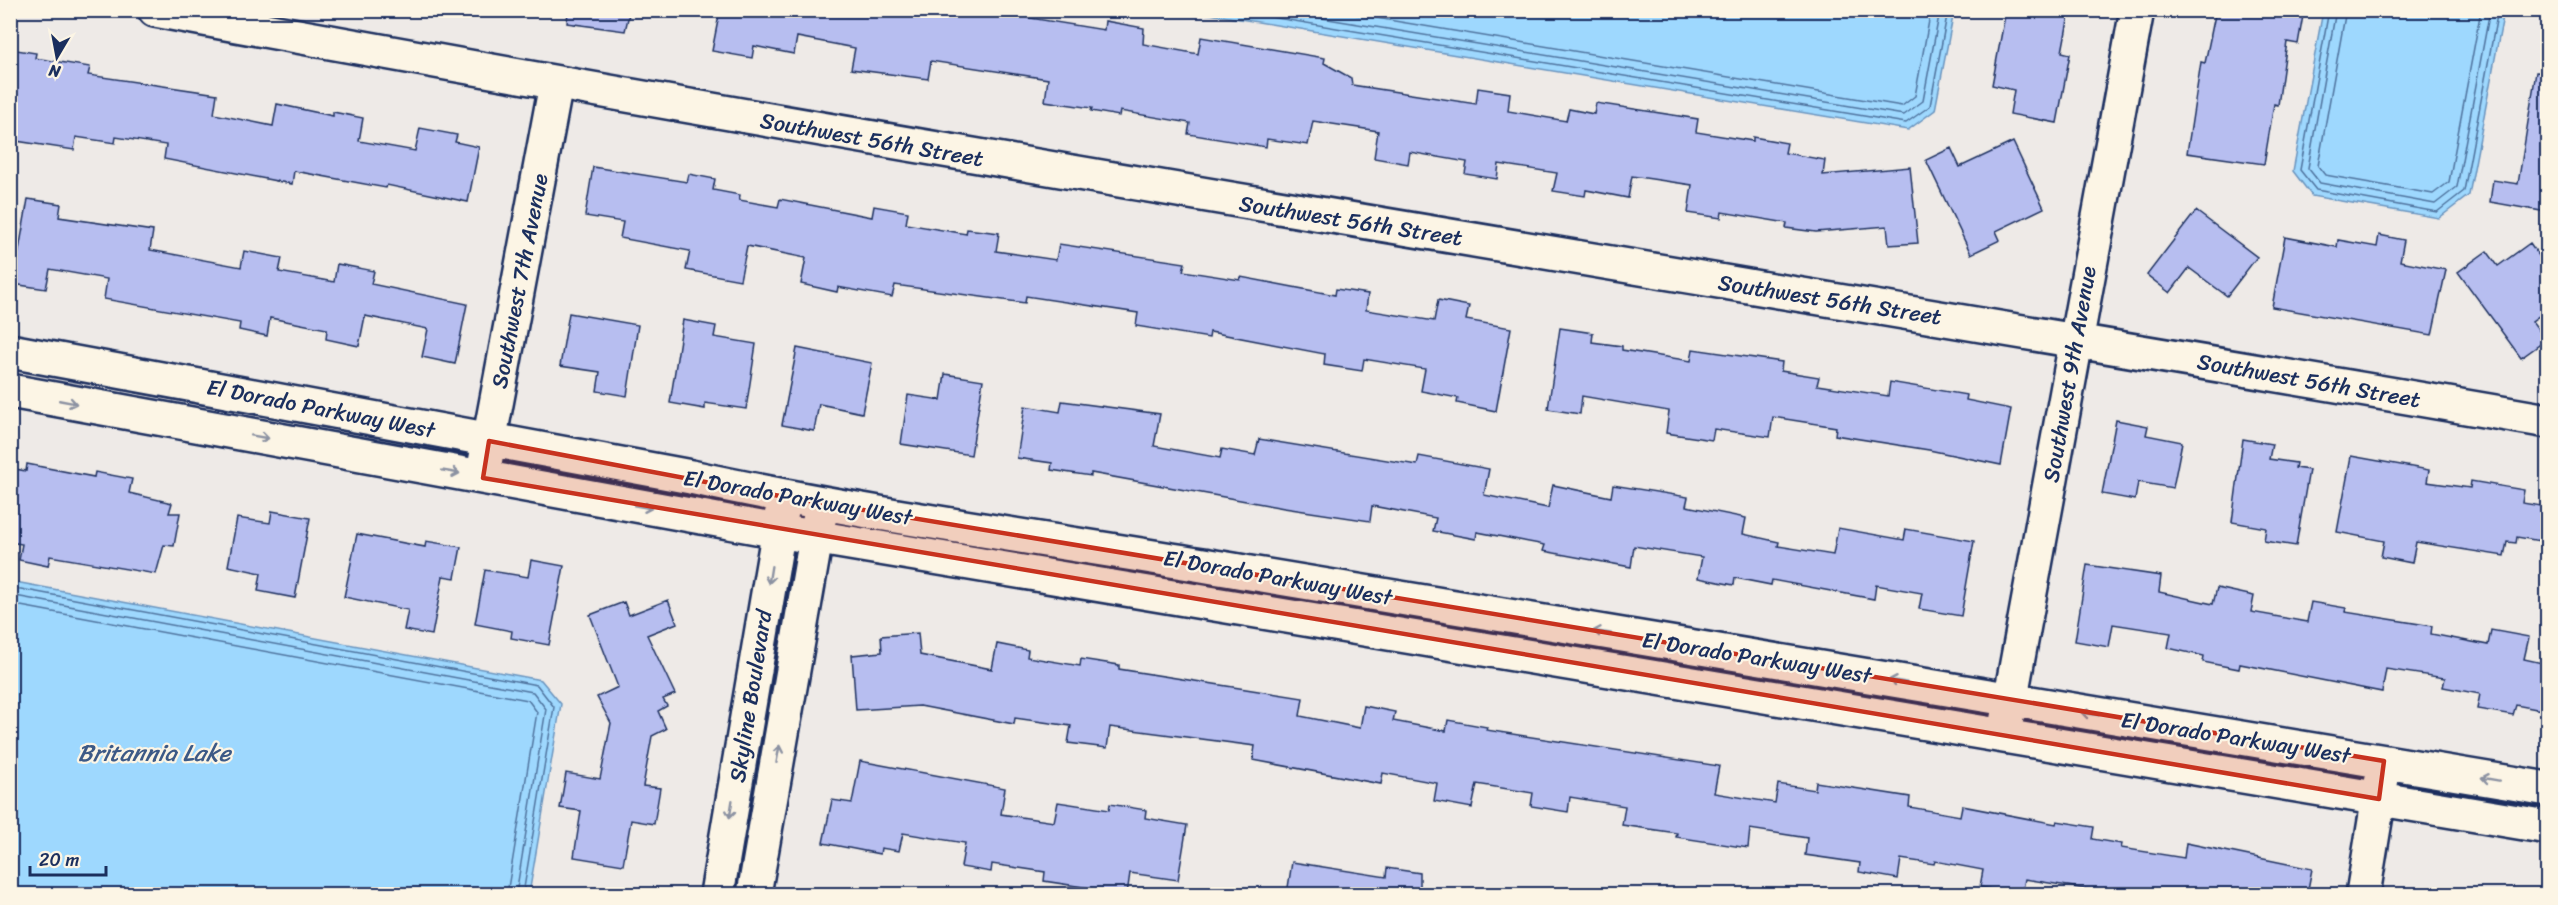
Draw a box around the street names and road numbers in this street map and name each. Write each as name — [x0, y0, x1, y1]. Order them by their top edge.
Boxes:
street label: Southwest 56th Street — [757, 101, 987, 178]
street label: Southwest 7th Avenue — [480, 170, 560, 392]
street label: Southwest 56th Street — [1236, 184, 1466, 257]
street label: Southwest 9th Avenue — [2031, 262, 2108, 485]
street label: Southwest 56th Street — [1715, 263, 1945, 336]
street label: Southwest 56th Street — [2194, 342, 2424, 419]
street label: El Dorado Parkway West — [203, 367, 440, 450]
street label: El Dorado Parkway West — [680, 458, 917, 537]
street label: El Dorado Parkway West — [1160, 538, 1397, 617]
street label: Skyline Boulevard — [718, 606, 784, 785]
street label: El Dorado Parkway West — [1639, 620, 1876, 695]
street label: El Dorado Parkway West — [2118, 700, 2355, 775]

